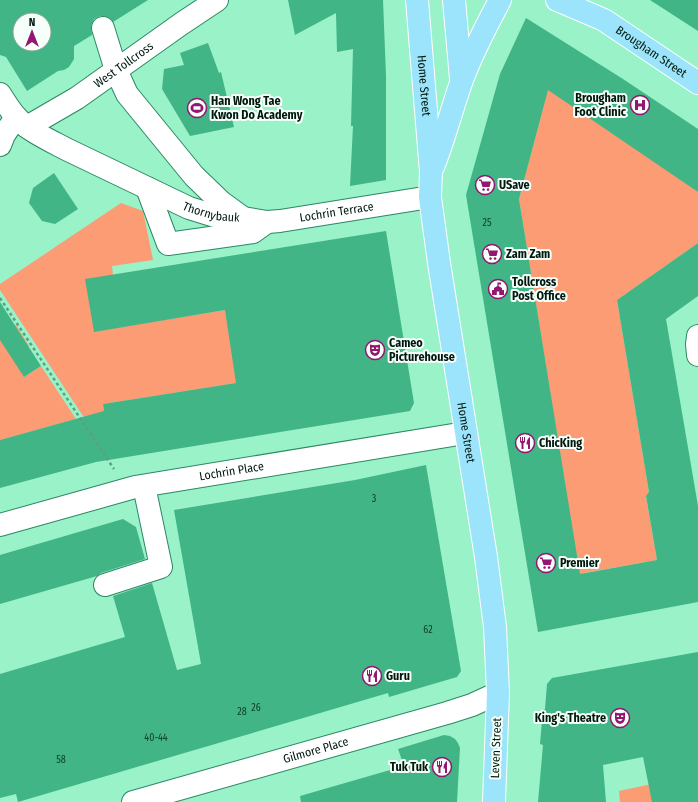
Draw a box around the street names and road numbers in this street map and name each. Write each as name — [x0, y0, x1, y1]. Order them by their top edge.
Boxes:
street label: Brougham Street — [613, 23, 690, 81]
street label: West Tollcross — [91, 39, 156, 91]
street label: Home Street — [415, 55, 433, 117]
street label: Thornybauk — [180, 199, 241, 225]
street label: Lochrin Terrace — [298, 199, 375, 225]
street label: Home Street — [454, 401, 478, 464]
street label: Lochrin Place — [198, 459, 265, 483]
street label: Leven Street — [488, 717, 504, 779]
street label: Gilmore Place — [282, 734, 350, 766]

